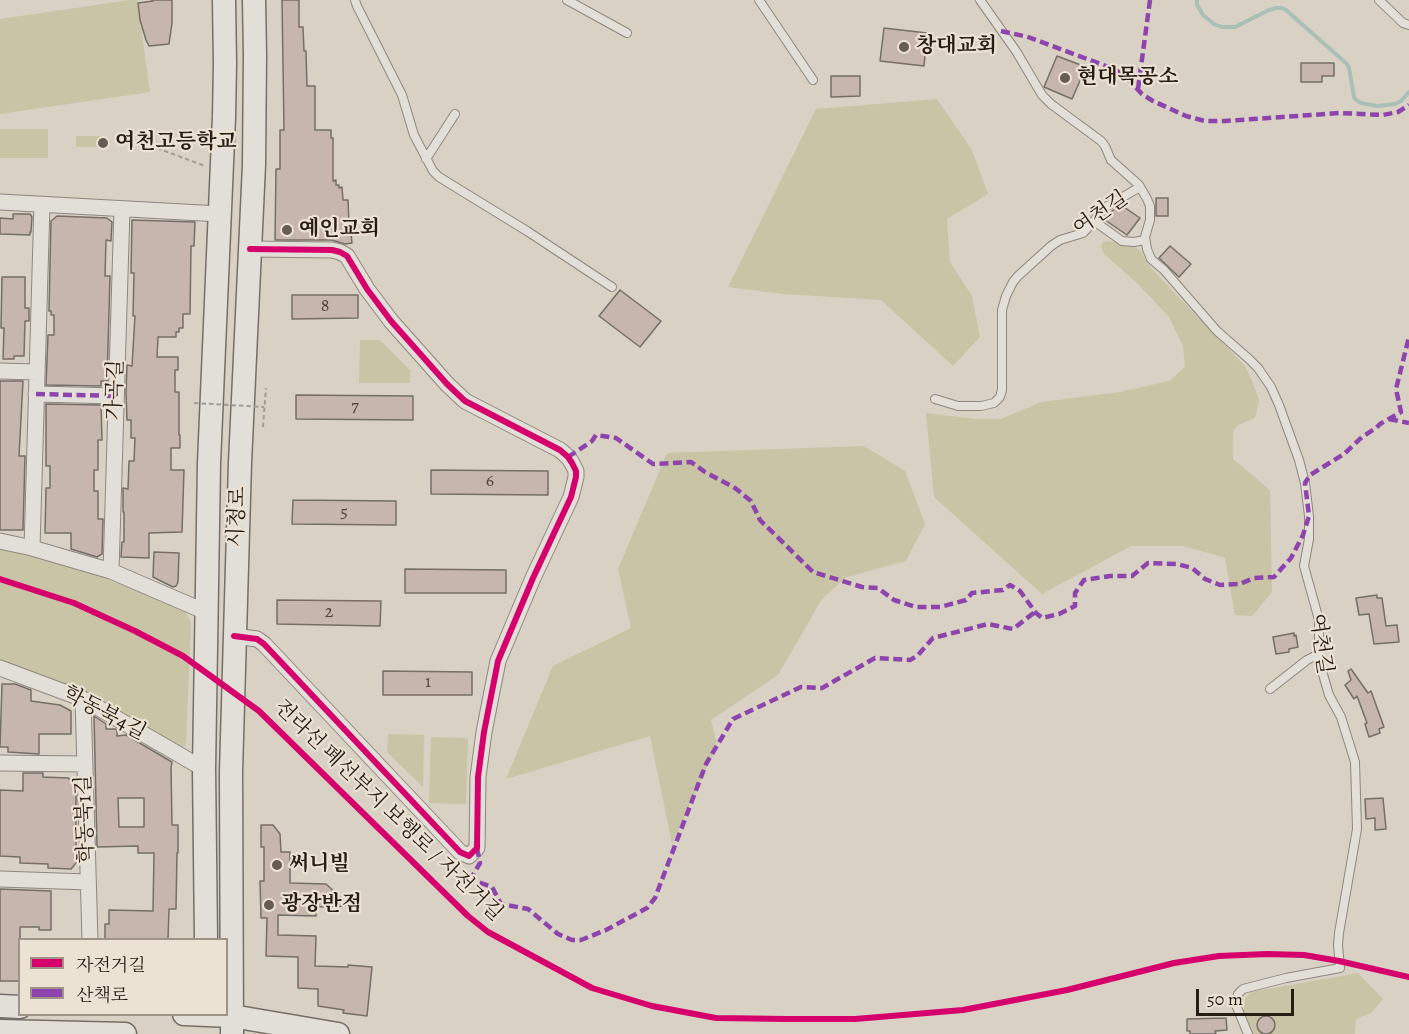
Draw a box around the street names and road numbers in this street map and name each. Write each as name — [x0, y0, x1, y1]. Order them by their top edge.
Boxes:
street label: 여천길 — [1069, 186, 1133, 242]
street label: 가곡길 — [102, 359, 130, 421]
street label: 시청로 — [224, 486, 252, 548]
street label: 여천길 — [1303, 612, 1337, 676]
street label: 학동북4길 — [58, 682, 150, 746]
street label: 전라선 폐선부지 보행로 / 자전거길 — [269, 695, 507, 927]
street label: 학동북1길 — [72, 774, 100, 864]

